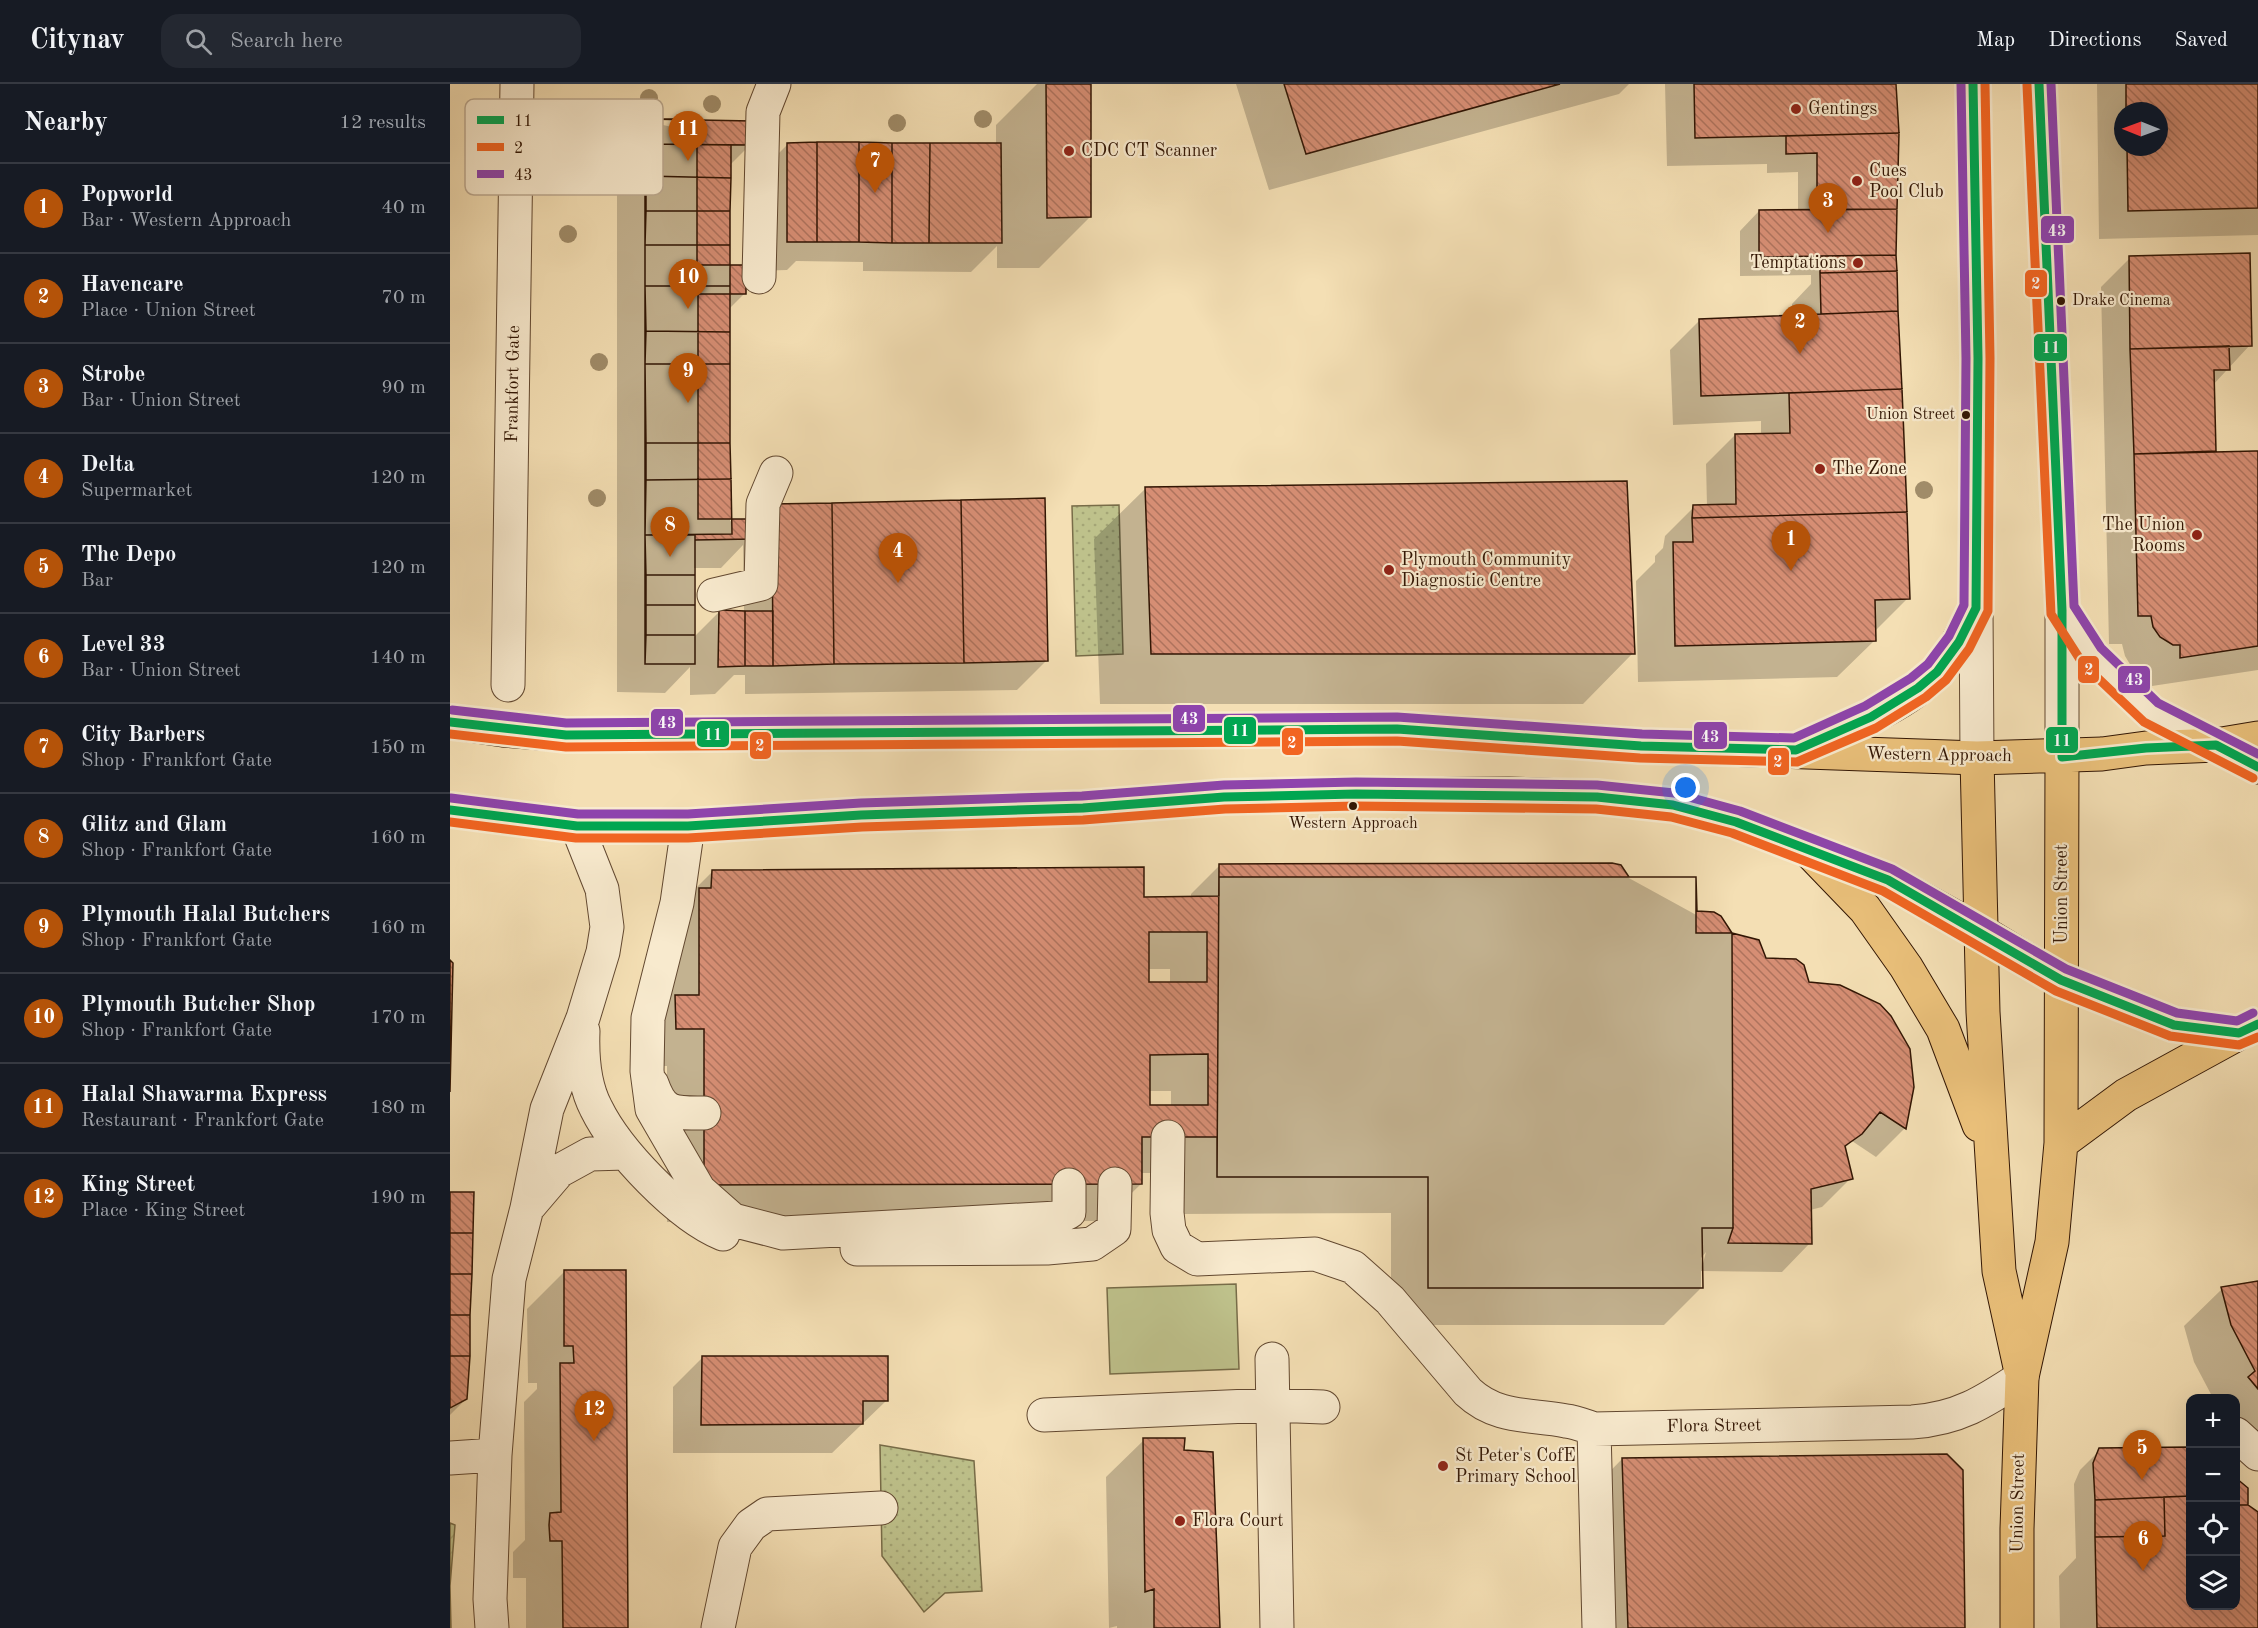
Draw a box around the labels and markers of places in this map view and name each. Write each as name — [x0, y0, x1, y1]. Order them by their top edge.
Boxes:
place label: Gentings — [1808, 100, 1878, 118]
marker: Gentings — [1789, 102, 1803, 116]
pin: 11 — [668, 112, 708, 161]
place label: CDC CT Scanner — [1081, 142, 1218, 160]
pin: 7 — [856, 144, 894, 193]
marker: CDC CT Scanner — [1062, 144, 1076, 158]
place label: Cues Pool Club — [1869, 162, 1944, 201]
marker: Cues Pool Club — [1850, 174, 1864, 188]
pin: 3 — [1808, 184, 1848, 233]
place label: Temptations — [1750, 254, 1846, 272]
marker: Temptations — [1851, 256, 1865, 270]
pin: 10 — [668, 260, 708, 309]
place label: Drake Cinema — [2072, 293, 2171, 309]
marker: Drake Cinema — [2055, 295, 2067, 307]
pin: 2 — [1780, 304, 1820, 354]
pin: 9 — [668, 354, 708, 403]
place label: Union Street — [1866, 407, 1955, 423]
marker: Union Street — [1960, 409, 1972, 421]
place label: The Zone — [1832, 460, 1907, 478]
marker: The Zone — [1813, 462, 1827, 476]
pin: 8 — [650, 508, 690, 557]
place label: The Union Rooms — [2102, 516, 2185, 555]
pin: 1 — [1772, 522, 1810, 571]
marker: The Union Rooms — [2190, 528, 2204, 542]
pin: 4 — [878, 534, 918, 583]
place label: Plymouth Community Diagnostic Centre — [1401, 551, 1572, 590]
marker: Plymouth Community Diagnostic Centre — [1382, 563, 1396, 577]
marker: Western Approach — [1347, 800, 1359, 812]
place label: Western Approach — [1288, 816, 1418, 832]
pin: 12 — [574, 1392, 614, 1441]
pin: 5 — [2122, 1430, 2162, 1480]
place label: St Peter's CofE Primary School — [1455, 1447, 1576, 1486]
marker: St Peter's CofE Primary School — [1436, 1459, 1450, 1473]
place label: Flora Court — [1192, 1512, 1284, 1530]
marker: Flora Court — [1173, 1514, 1187, 1528]
pin: 6 — [2124, 1522, 2162, 1571]

